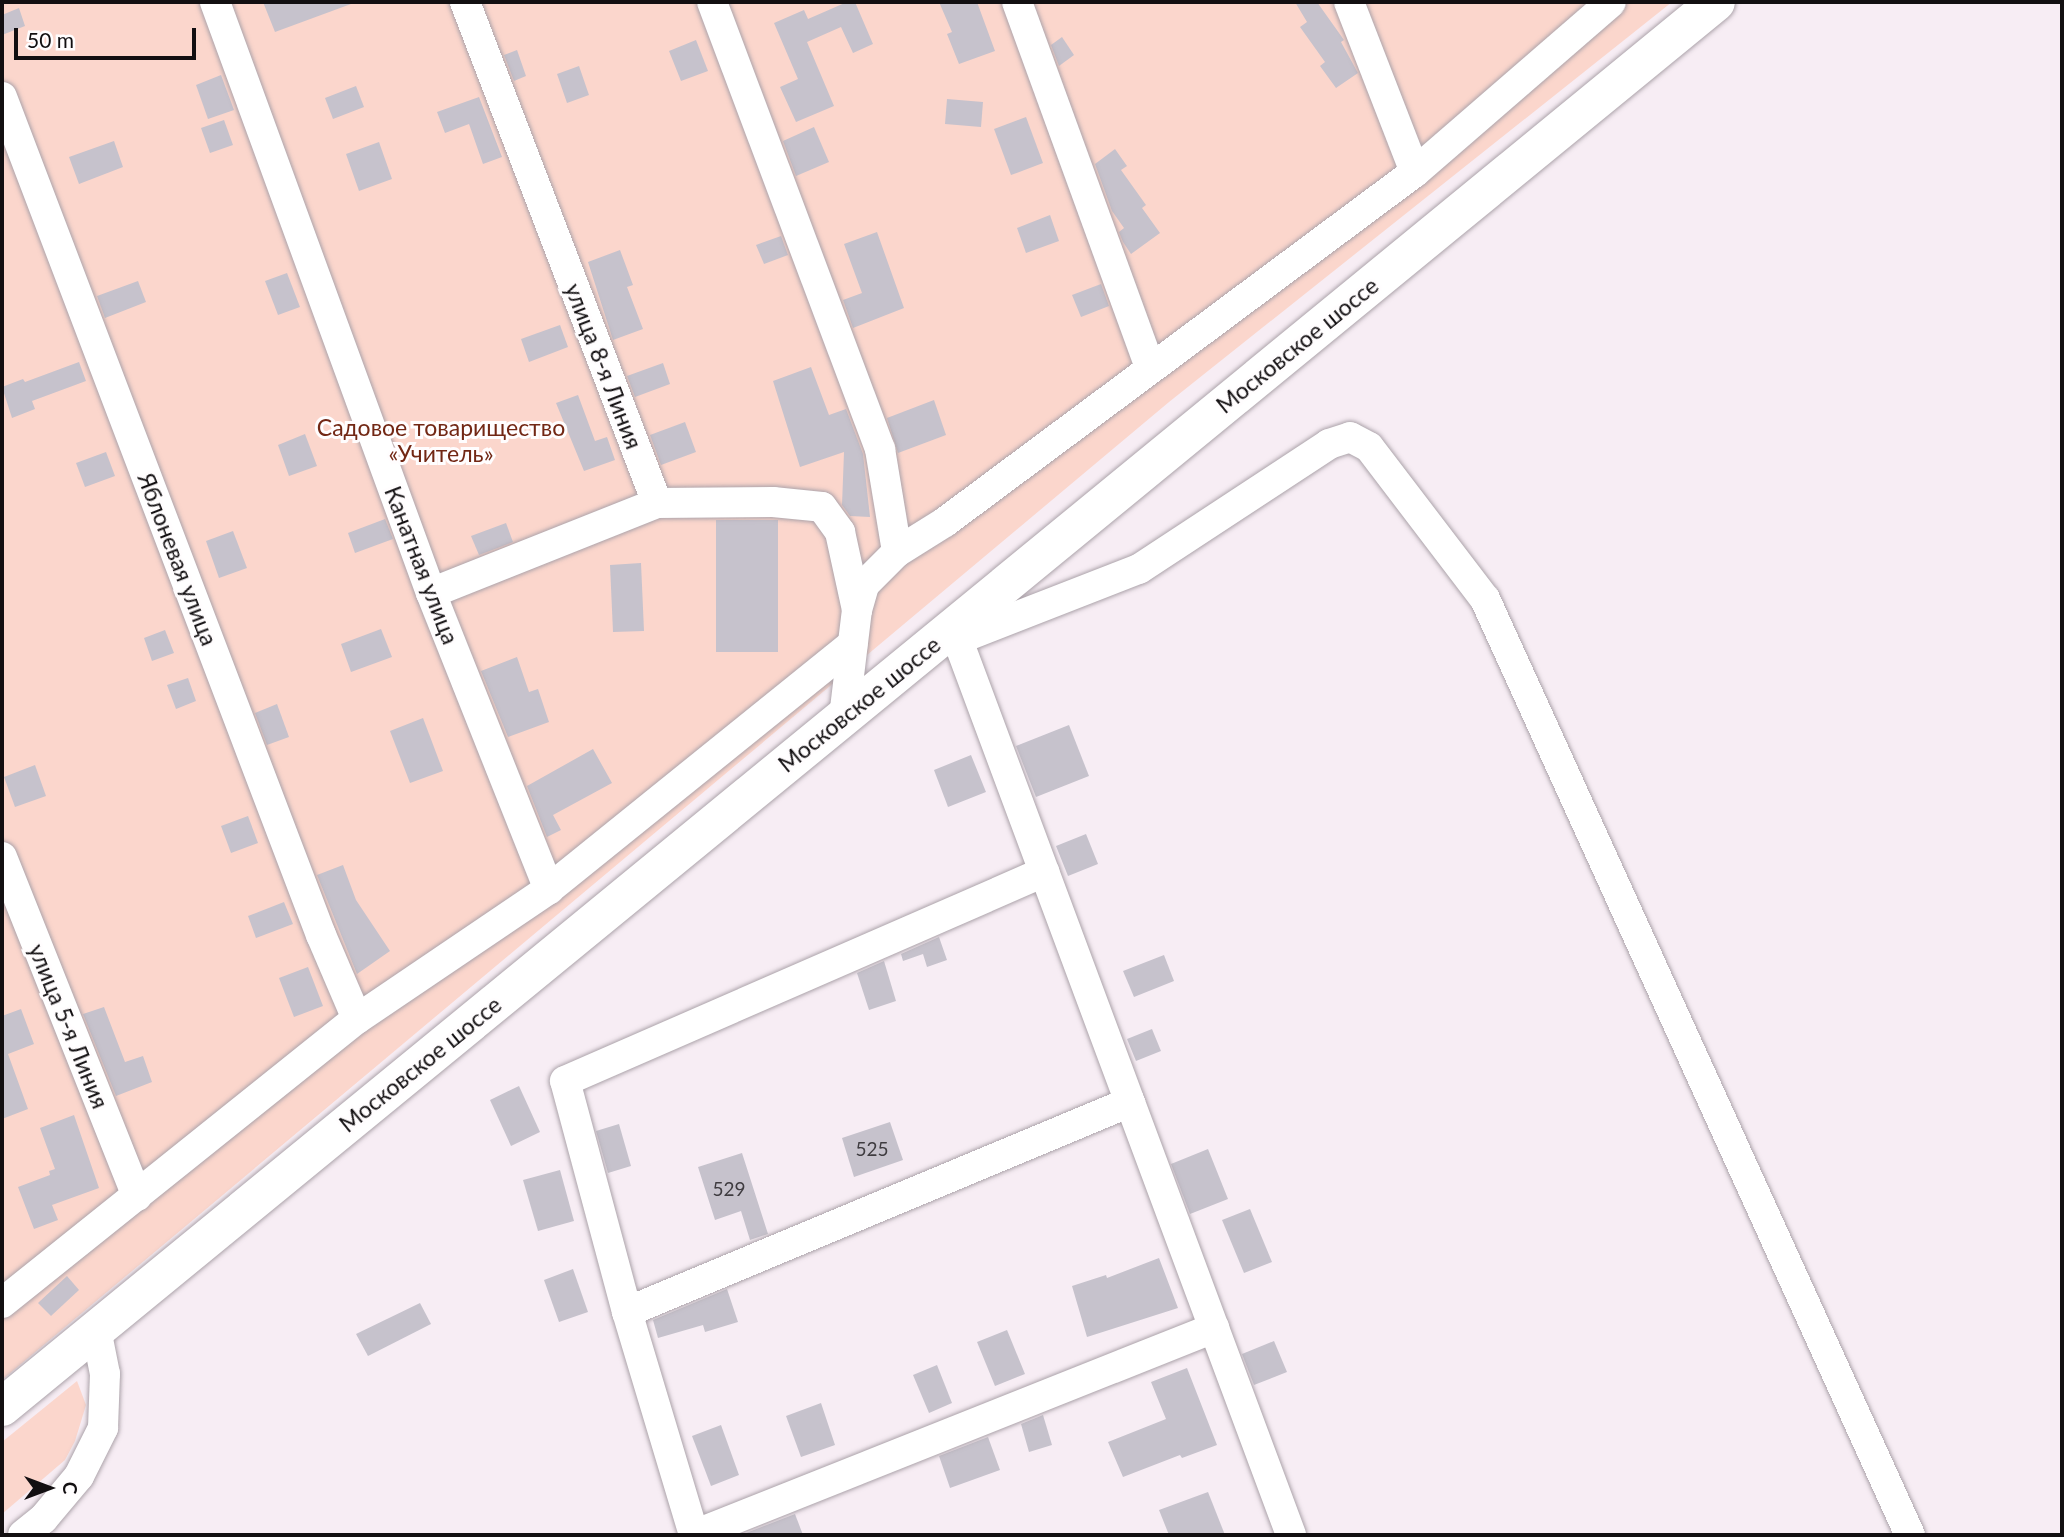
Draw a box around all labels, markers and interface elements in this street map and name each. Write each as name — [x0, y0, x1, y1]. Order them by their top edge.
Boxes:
scale bar — [18, 14, 200, 58]
text: 50 m — [27, 27, 74, 52]
street label: Московское шоссе — [1211, 271, 1383, 419]
street label: улица 8-я Линия — [560, 279, 648, 453]
park label: Садовое товарищество «Учитель» — [317, 413, 565, 467]
street label: Яблоневая улица — [132, 469, 224, 649]
street label: Канатная улица — [379, 482, 465, 648]
street label: Московское шоссе — [773, 630, 945, 778]
street label: улица 5-я Линия — [23, 940, 115, 1112]
street label: Московское шоссе — [334, 990, 506, 1138]
house number: 525 — [855, 1138, 889, 1160]
house number: 529 — [712, 1178, 746, 1200]
north arrow — [14, 1453, 84, 1523]
text: С — [59, 1482, 82, 1494]

